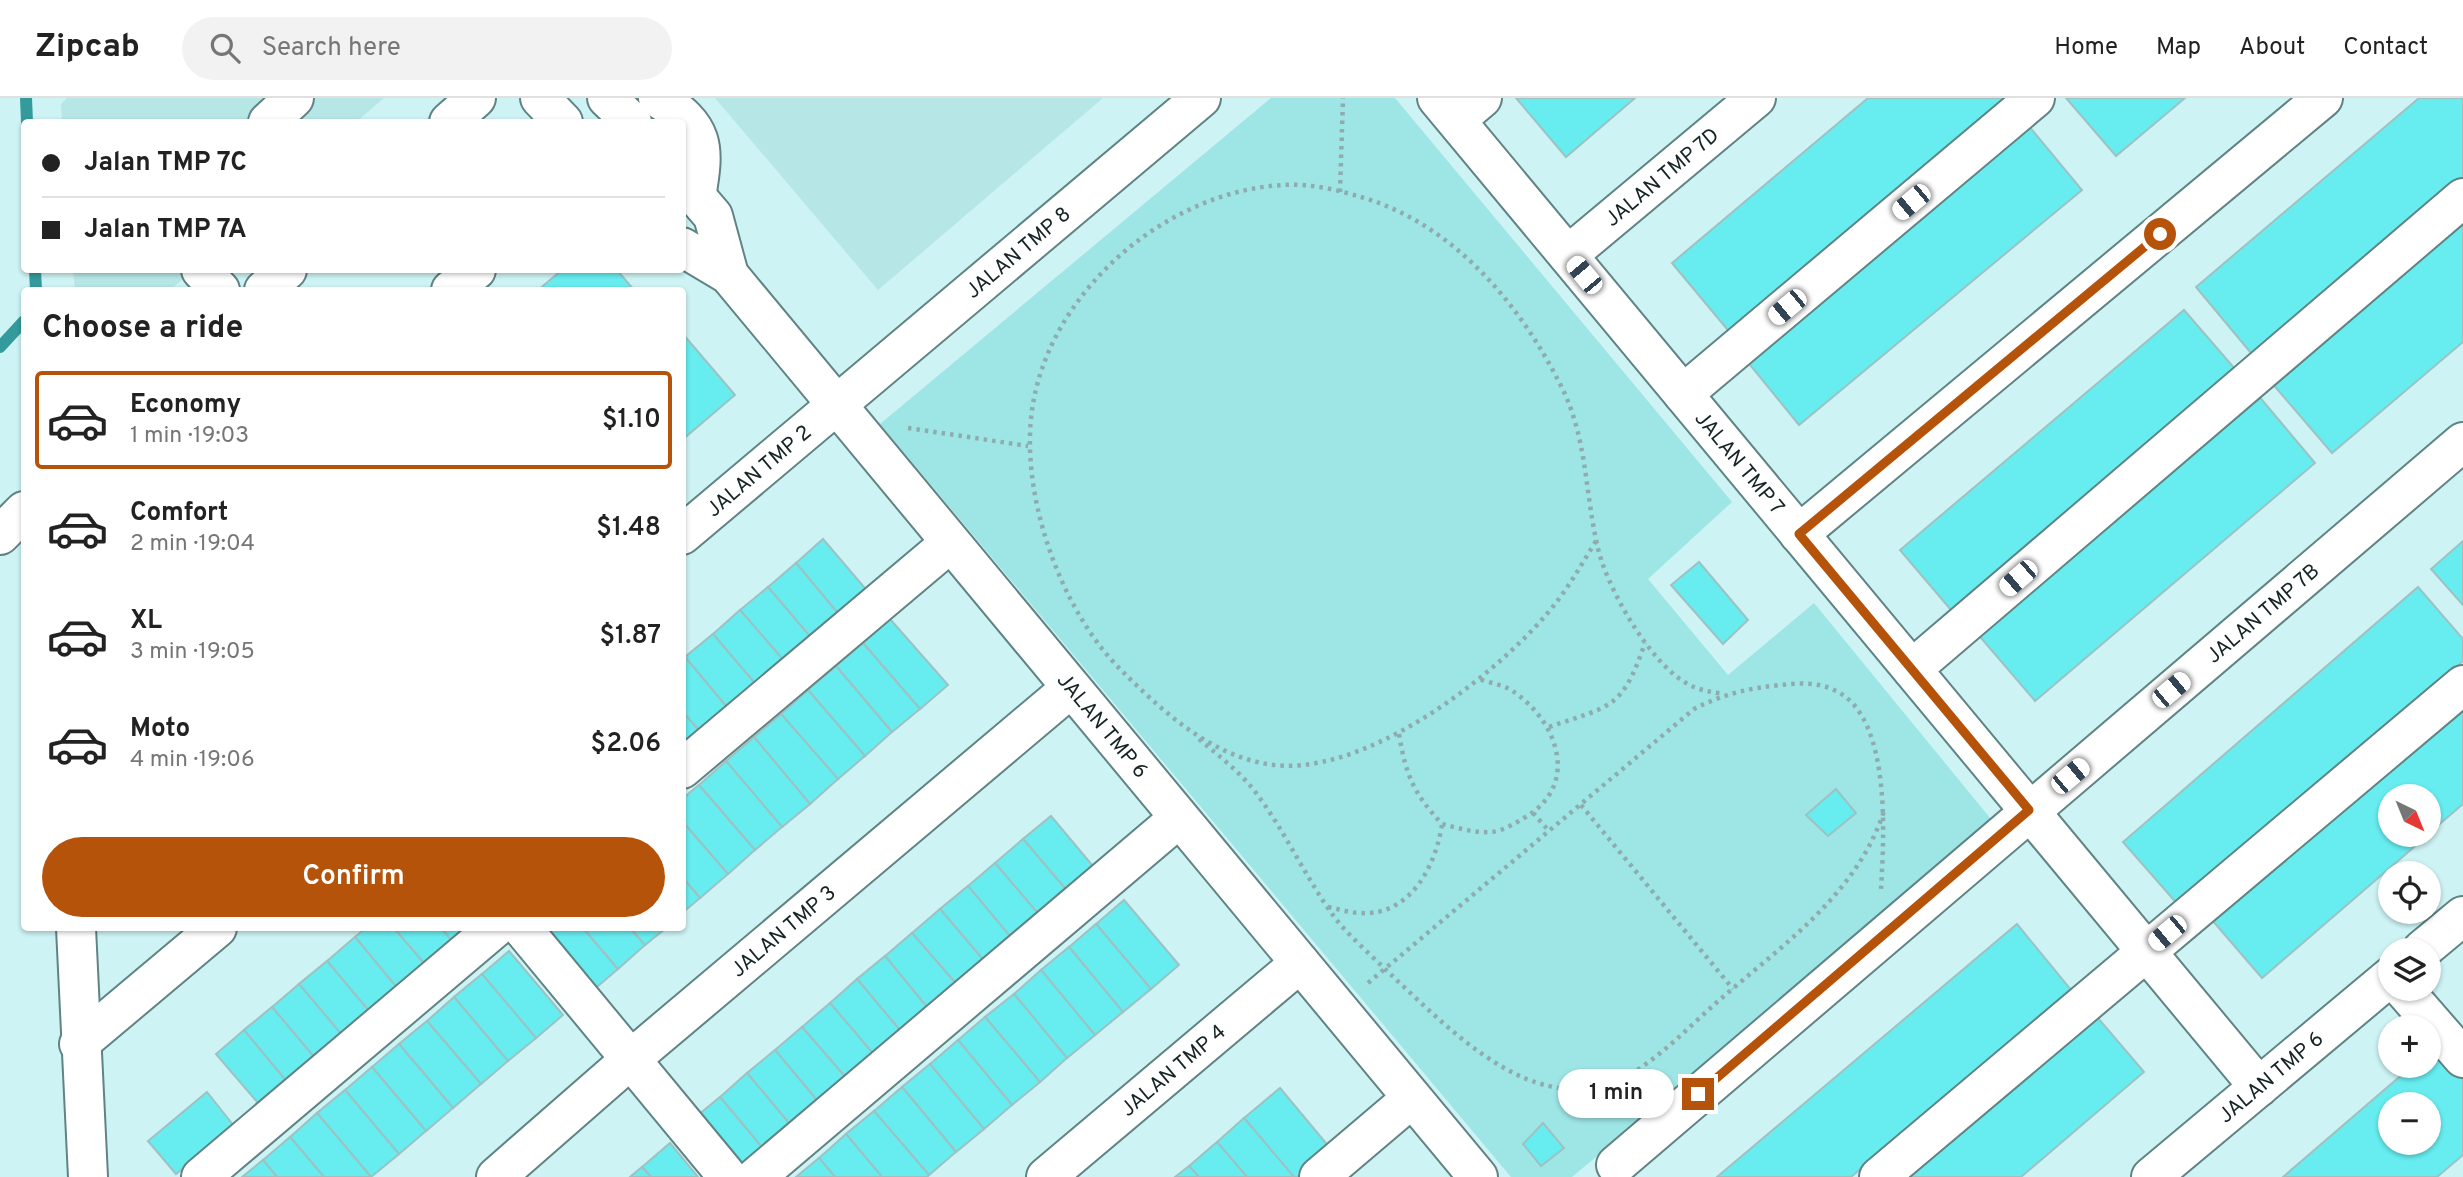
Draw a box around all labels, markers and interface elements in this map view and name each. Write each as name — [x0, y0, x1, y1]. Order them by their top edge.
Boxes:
search box — [182, 17, 672, 80]
text: Zipcab — [35, 27, 140, 69]
icon: search — [206, 29, 244, 67]
text: Search here — [262, 32, 401, 65]
text: Home — [2054, 33, 2118, 63]
text: Map — [2156, 33, 2201, 63]
text: About — [2239, 33, 2305, 63]
text: Contact — [2343, 33, 2428, 63]
street label: JALAN TMP 7D — [1600, 122, 1725, 234]
text: Jalan TMP 7C — [84, 147, 247, 180]
car — [1889, 180, 1934, 224]
street label: JALAN TMP 8 — [961, 201, 1077, 305]
text: Jalan TMP 7A — [84, 214, 247, 247]
route start — [2144, 218, 2176, 250]
car — [1563, 252, 1606, 298]
car — [1765, 285, 1810, 329]
text: Choose a ride — [42, 309, 243, 349]
icon: car — [46, 389, 109, 452]
text: Economy — [130, 389, 241, 422]
text: $1.10 — [602, 404, 661, 437]
street label: JALAN TMP 7 — [1688, 406, 1790, 521]
street label: JALAN TMP 2 — [701, 420, 818, 524]
text: 1 min · 19:03 — [130, 422, 249, 451]
icon: car — [46, 497, 109, 560]
text: Comfort — [130, 497, 228, 530]
text: $1.48 — [596, 512, 661, 545]
text: 2 min · 19:04 — [130, 530, 255, 559]
car — [1996, 556, 2041, 600]
street label: JALAN TMP 7B — [2201, 558, 2326, 670]
icon: car — [46, 605, 109, 668]
text: XL — [130, 605, 162, 638]
text: $1.87 — [600, 620, 661, 653]
text: 3 min · 19:05 — [130, 638, 255, 667]
street label: JALAN TMP 6 — [1050, 668, 1153, 785]
car — [2149, 668, 2194, 712]
icon: car — [46, 713, 109, 776]
text: Moto — [130, 713, 190, 746]
text: $2.06 — [591, 728, 661, 761]
text: 4 min · 19:06 — [130, 746, 255, 775]
car — [2048, 754, 2093, 798]
north arrow — [2378, 784, 2441, 847]
map controls — [2378, 784, 2441, 1155]
button: Confirm — [42, 837, 665, 917]
button: locate — [2378, 861, 2441, 924]
street label: JALAN TMP 3 — [726, 880, 842, 984]
car — [2145, 911, 2190, 955]
button: layers — [2378, 938, 2441, 1001]
button: + — [2378, 1015, 2441, 1078]
street label: JALAN TMP 4 — [1116, 1019, 1232, 1123]
street label: JALAN TMP 6 — [2213, 1026, 2330, 1130]
callout: 1 min — [1558, 1070, 1674, 1118]
route end — [1682, 1078, 1714, 1110]
text: 1 min — [1589, 1079, 1643, 1108]
button: − — [2378, 1092, 2441, 1155]

